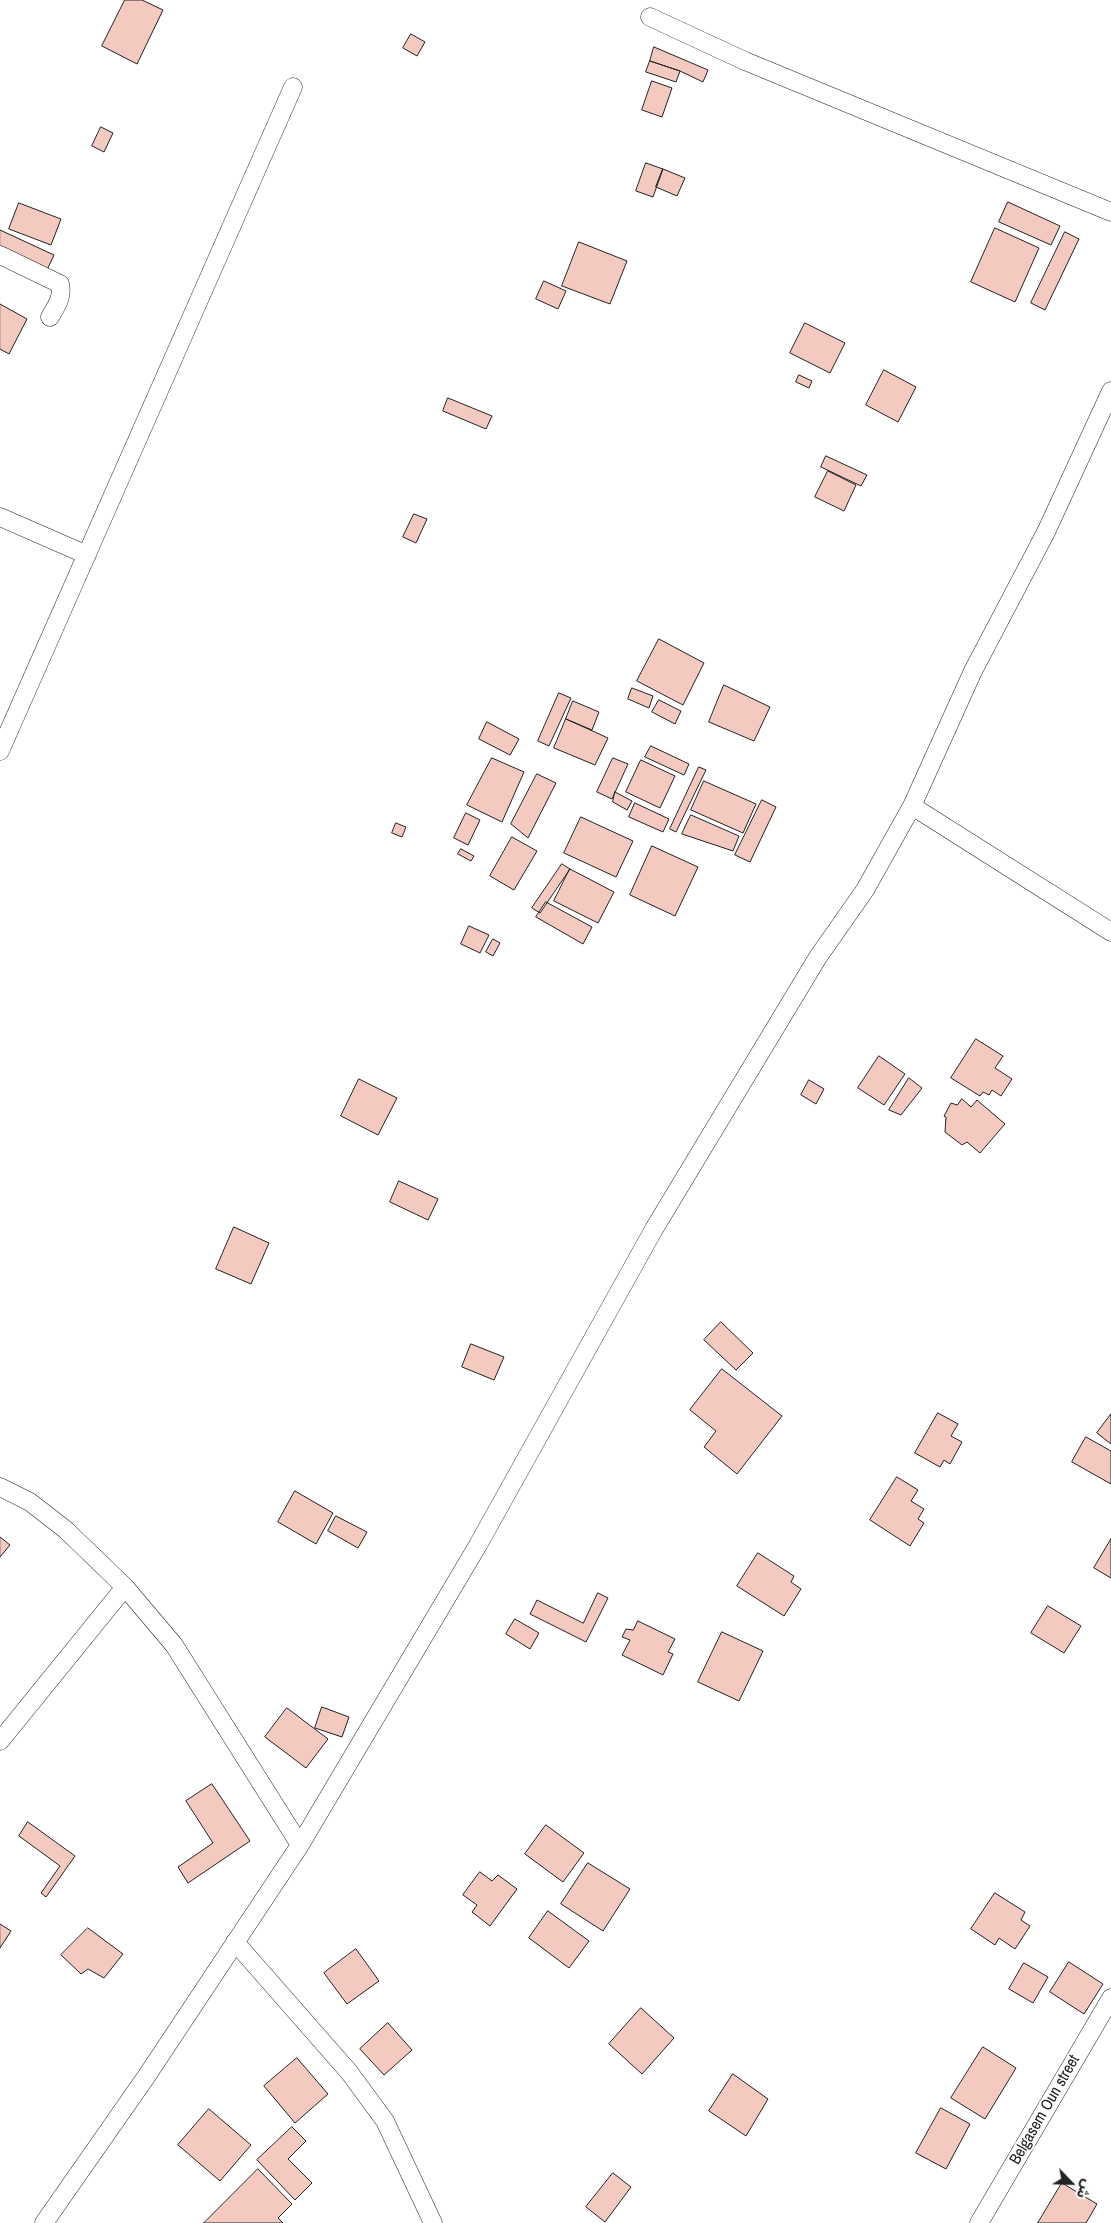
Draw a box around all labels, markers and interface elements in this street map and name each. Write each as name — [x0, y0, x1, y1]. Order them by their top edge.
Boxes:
street label: Belgasem Oun street — [1006, 2052, 1084, 2168]
north arrow — [1046, 2158, 1096, 2208]
text: ش — [1073, 2177, 1097, 2202]

